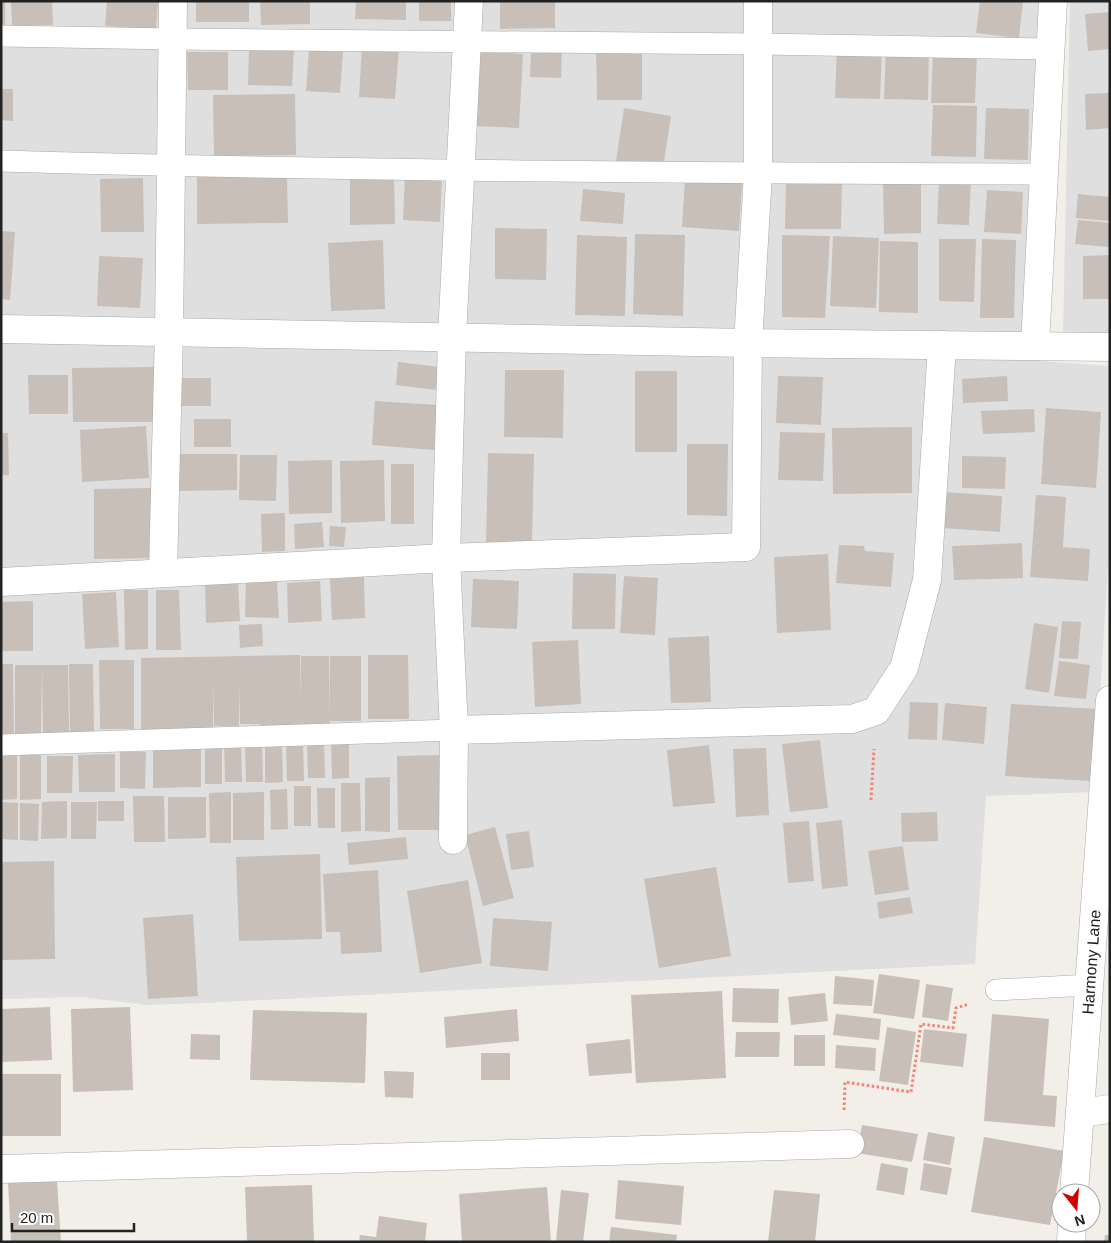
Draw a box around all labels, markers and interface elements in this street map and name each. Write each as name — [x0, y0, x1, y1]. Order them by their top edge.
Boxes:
street label: Harmony Lane — [1079, 909, 1104, 1015]
north arrow — [1051, 1183, 1101, 1233]
scale bar — [12, 1200, 135, 1232]
text: 20 m — [20, 1209, 53, 1226]
text: N — [1073, 1211, 1087, 1230]

